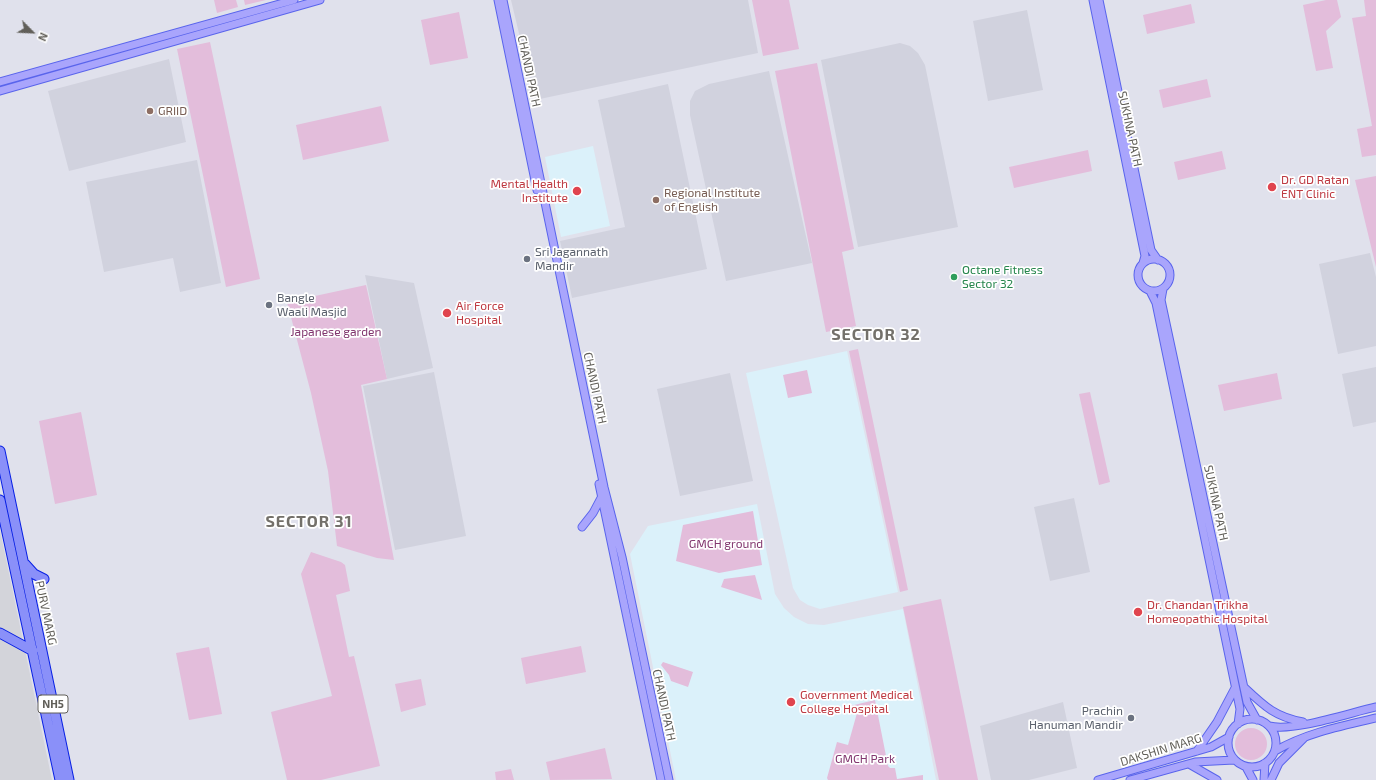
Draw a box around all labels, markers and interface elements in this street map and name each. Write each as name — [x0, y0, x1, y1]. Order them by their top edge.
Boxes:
north arrow — [12, 12, 52, 52]
text: N — [36, 31, 51, 43]
street label: CHANDI PATH — [514, 34, 544, 108]
street label: SUKHNA PATH — [1115, 90, 1145, 168]
place label: GRIID — [158, 104, 187, 118]
marker: GRIID — [145, 106, 155, 116]
place label: Dr. GD Ratan ENT Clinic — [1281, 173, 1349, 201]
place label: Mental Health Institute — [491, 177, 568, 205]
marker: Dr. GD Ratan ENT Clinic — [1266, 181, 1278, 193]
marker: Mental Health Institute — [571, 185, 583, 197]
place label: Regional Institute of English — [664, 186, 760, 214]
marker: Regional Institute of English — [651, 195, 661, 205]
place label: Sri Jagannath Mandir — [535, 245, 608, 273]
marker: Sri Jagannath Mandir — [522, 254, 532, 264]
place label: Octane Fitness Sector 32 — [962, 263, 1043, 291]
marker: Octane Fitness Sector 32 — [949, 272, 959, 282]
place label: Bangle Waali Masjid — [277, 291, 347, 319]
place label: Air Force Hospital — [456, 299, 504, 327]
marker: Bangle Waali Masjid — [264, 300, 274, 310]
marker: Air Force Hospital — [441, 307, 453, 319]
park label: Japanese garden — [290, 325, 382, 339]
district label: SECTOR 32 — [831, 325, 921, 345]
street label: CHANDI PATH — [580, 351, 610, 425]
street label: SUKHNA PATH — [1201, 464, 1231, 542]
district label: SECTOR 31 — [265, 512, 353, 532]
park label: GMCH ground — [689, 537, 763, 551]
street label: PURV MARG — [32, 580, 60, 646]
place label: Dr. Chandan Trikha Homeopathic Hospital — [1147, 598, 1268, 626]
marker: Dr. Chandan Trikha Homeopathic Hospital — [1132, 606, 1144, 618]
street label: CHANDI PATH — [649, 668, 679, 742]
place label: Government Medical College Hospital — [800, 688, 913, 716]
road number: NH5 — [38, 695, 68, 713]
marker: Government Medical College Hospital — [785, 696, 797, 708]
place label: Prachin Hanuman Mandir — [1029, 704, 1123, 732]
marker: Prachin Hanuman Mandir — [1126, 713, 1136, 723]
street label: DAKSHIN MARG — [1119, 731, 1203, 769]
park label: GMCH Park — [835, 752, 895, 766]

